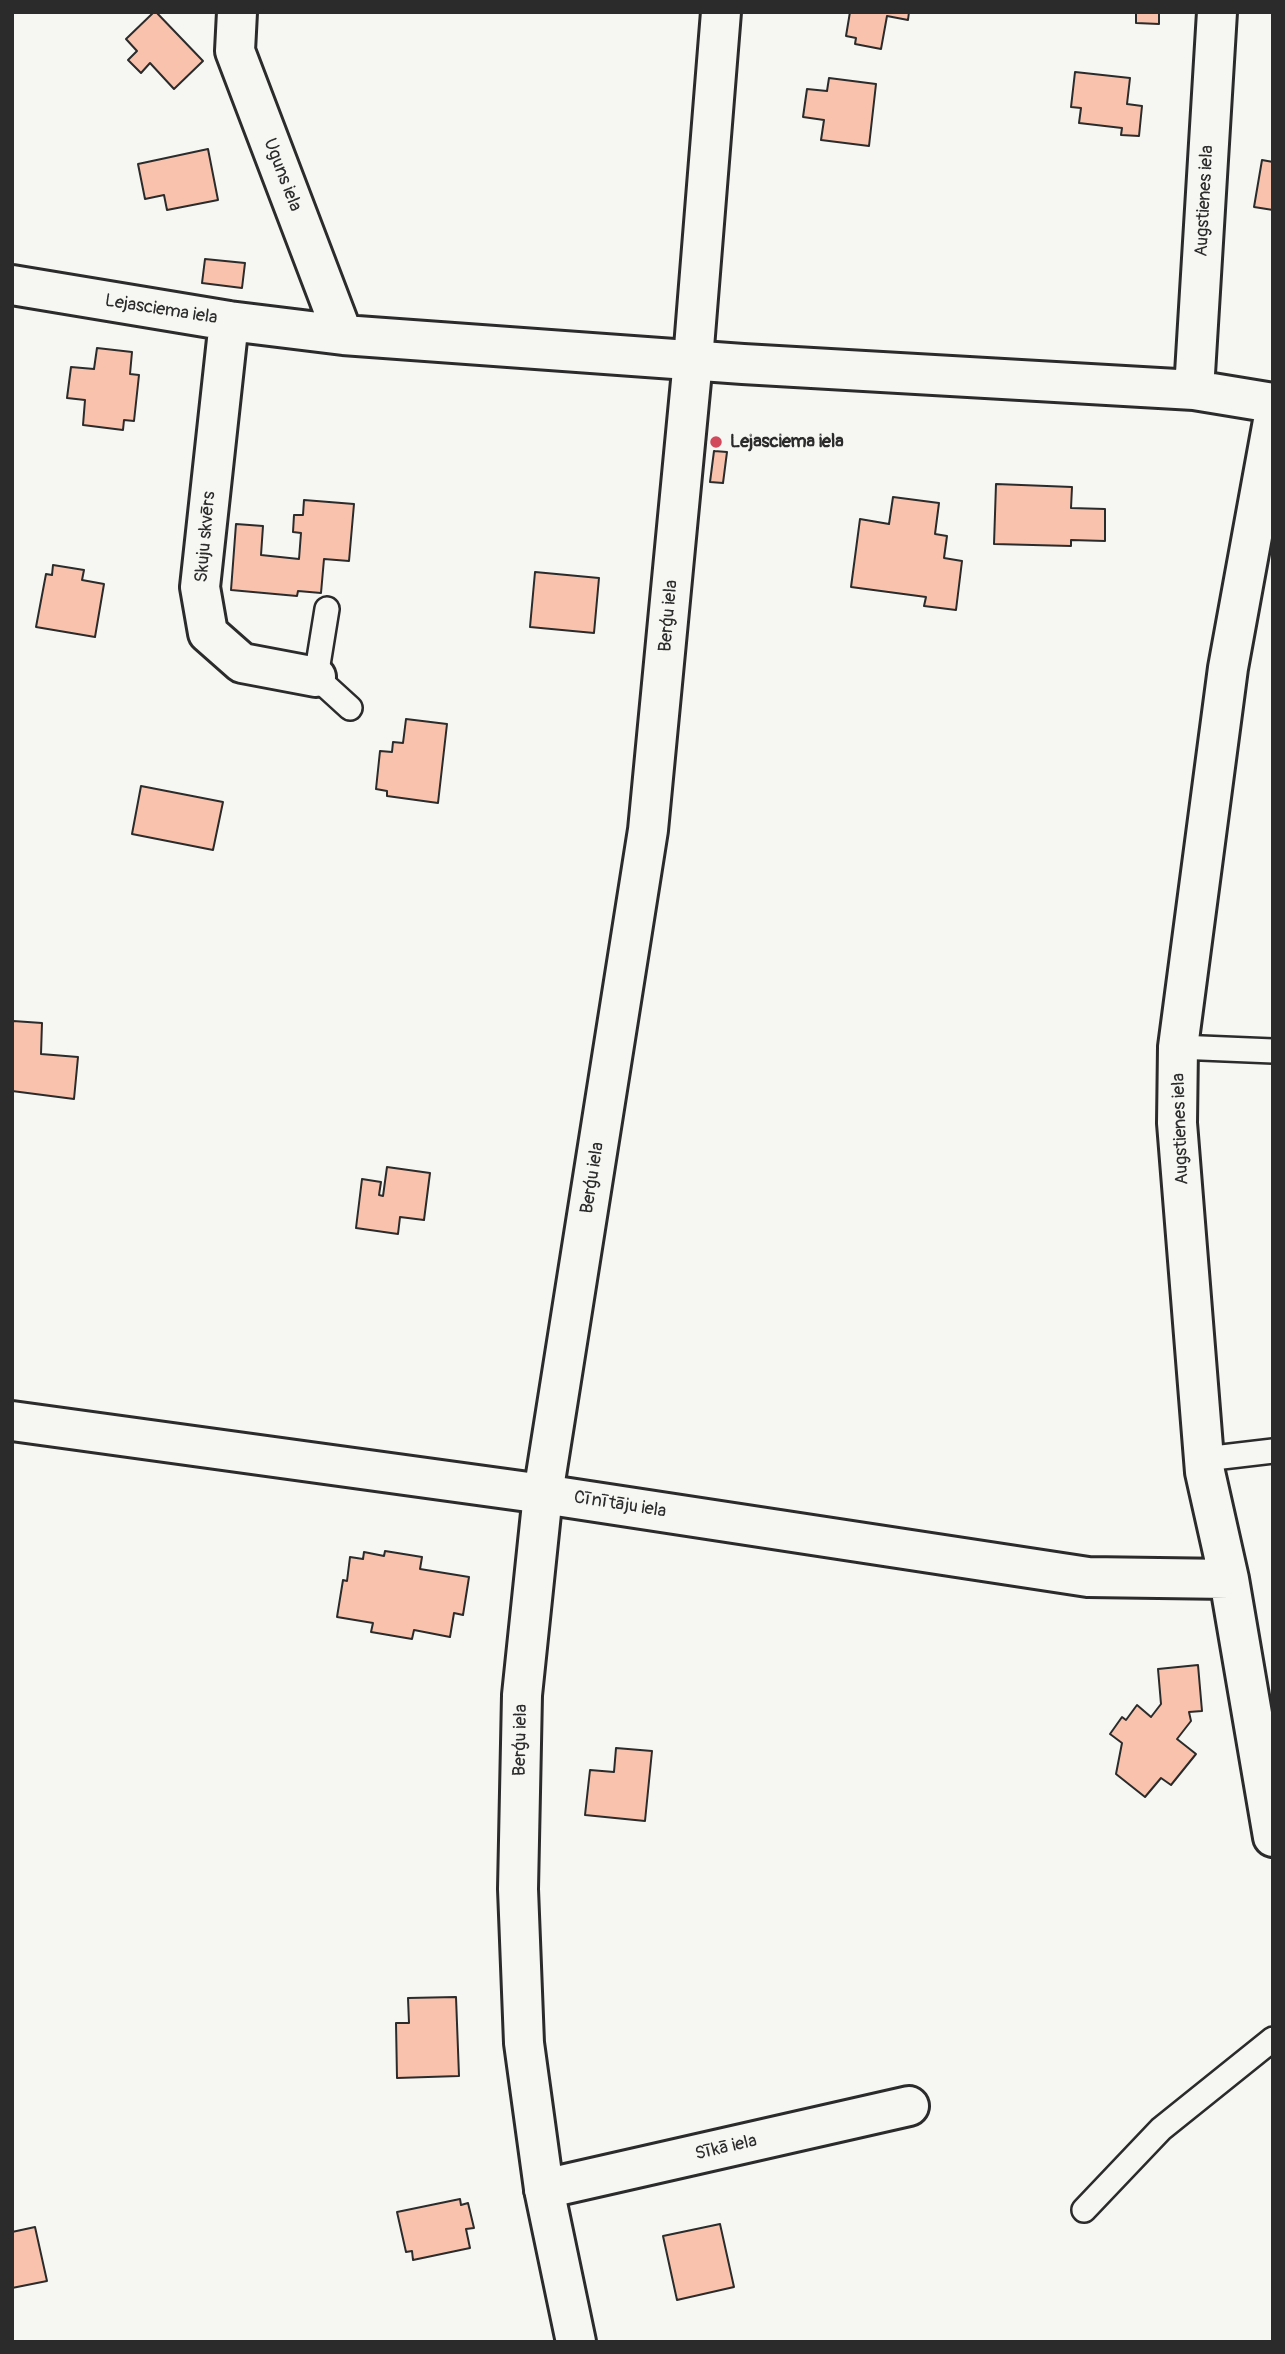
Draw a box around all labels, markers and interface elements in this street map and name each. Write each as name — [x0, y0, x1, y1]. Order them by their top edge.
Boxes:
street label: Uguns iela — [258, 135, 306, 215]
street label: Augstienes iela — [1191, 145, 1219, 257]
street label: Lejasciema iela — [103, 290, 219, 330]
place label: Lejasciema iela — [730, 431, 844, 453]
marker: Lejasciema iela — [708, 434, 724, 450]
street label: Skuju skvērs — [191, 490, 221, 584]
street label: Berģu iela — [655, 579, 683, 653]
street label: Augstienes iela — [1168, 1073, 1194, 1185]
street label: Berģu iela — [577, 1141, 609, 1215]
street label: Cīnītāju iela — [572, 1487, 668, 1523]
street label: Berģu iela — [510, 1704, 532, 1776]
street label: Sīkā iela — [693, 2130, 759, 2166]

